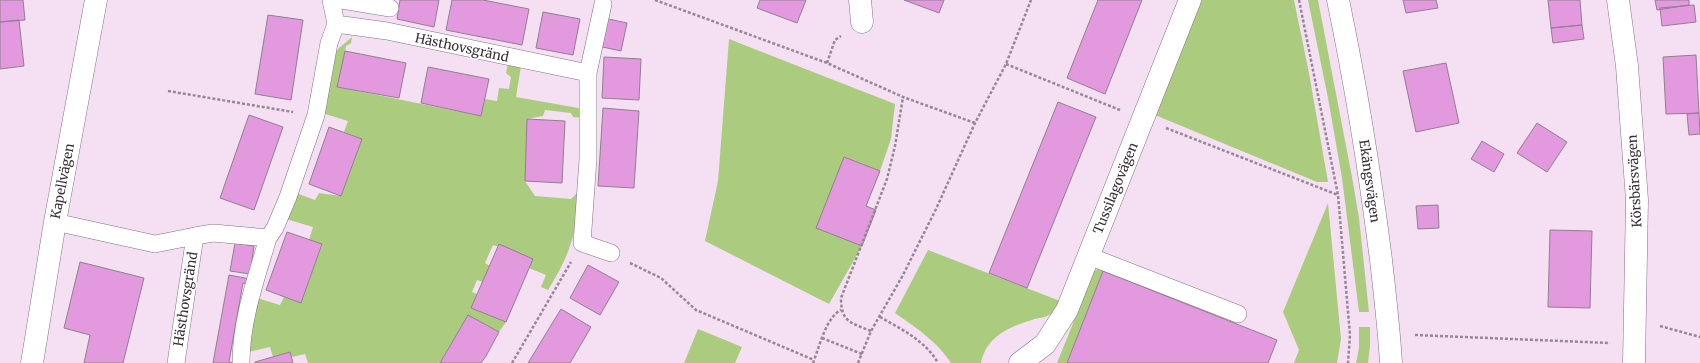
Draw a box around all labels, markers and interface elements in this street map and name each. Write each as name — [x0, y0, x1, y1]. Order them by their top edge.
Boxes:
street label: Hästhovsgränd — [413, 29, 511, 66]
street label: Körsbärsvägen — [1624, 134, 1645, 228]
street label: Tussilagovägen — [1089, 139, 1142, 237]
street label: Ekängsvägen — [1355, 139, 1384, 224]
street label: Kapellvägen — [47, 142, 78, 220]
street label: Hästhovsgränd — [170, 250, 201, 348]

